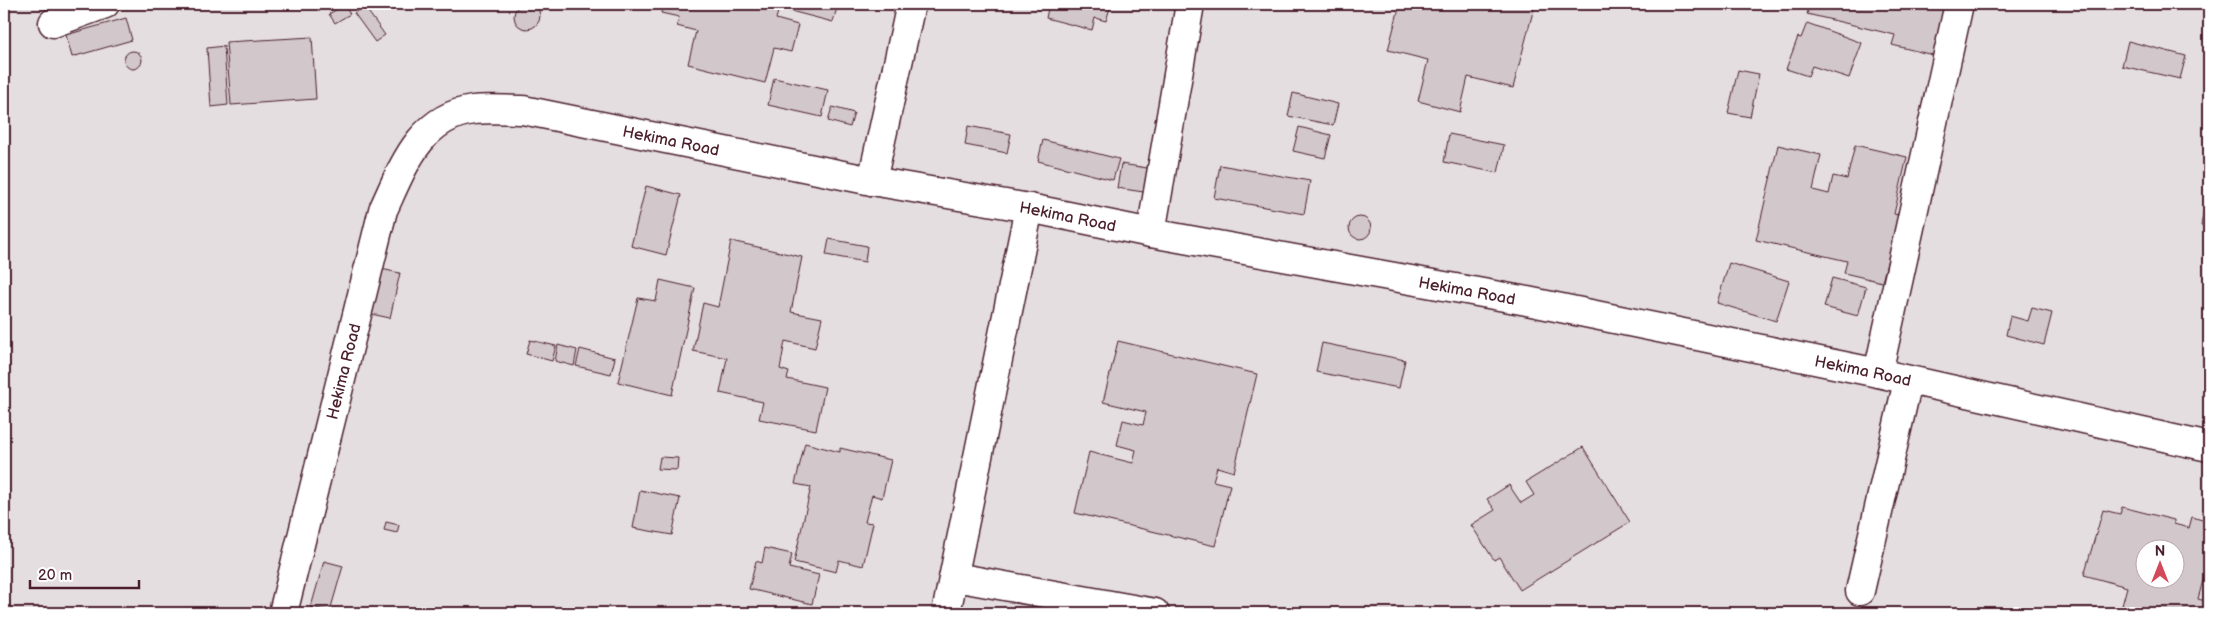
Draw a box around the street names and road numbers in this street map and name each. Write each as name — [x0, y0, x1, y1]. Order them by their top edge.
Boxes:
street label: Hekima Road — [621, 123, 721, 161]
street label: Hekima Road — [1018, 199, 1118, 237]
street label: Hekima Road — [1417, 274, 1517, 310]
street label: Hekima Road — [323, 322, 365, 422]
street label: Hekima Road — [1813, 352, 1913, 391]

